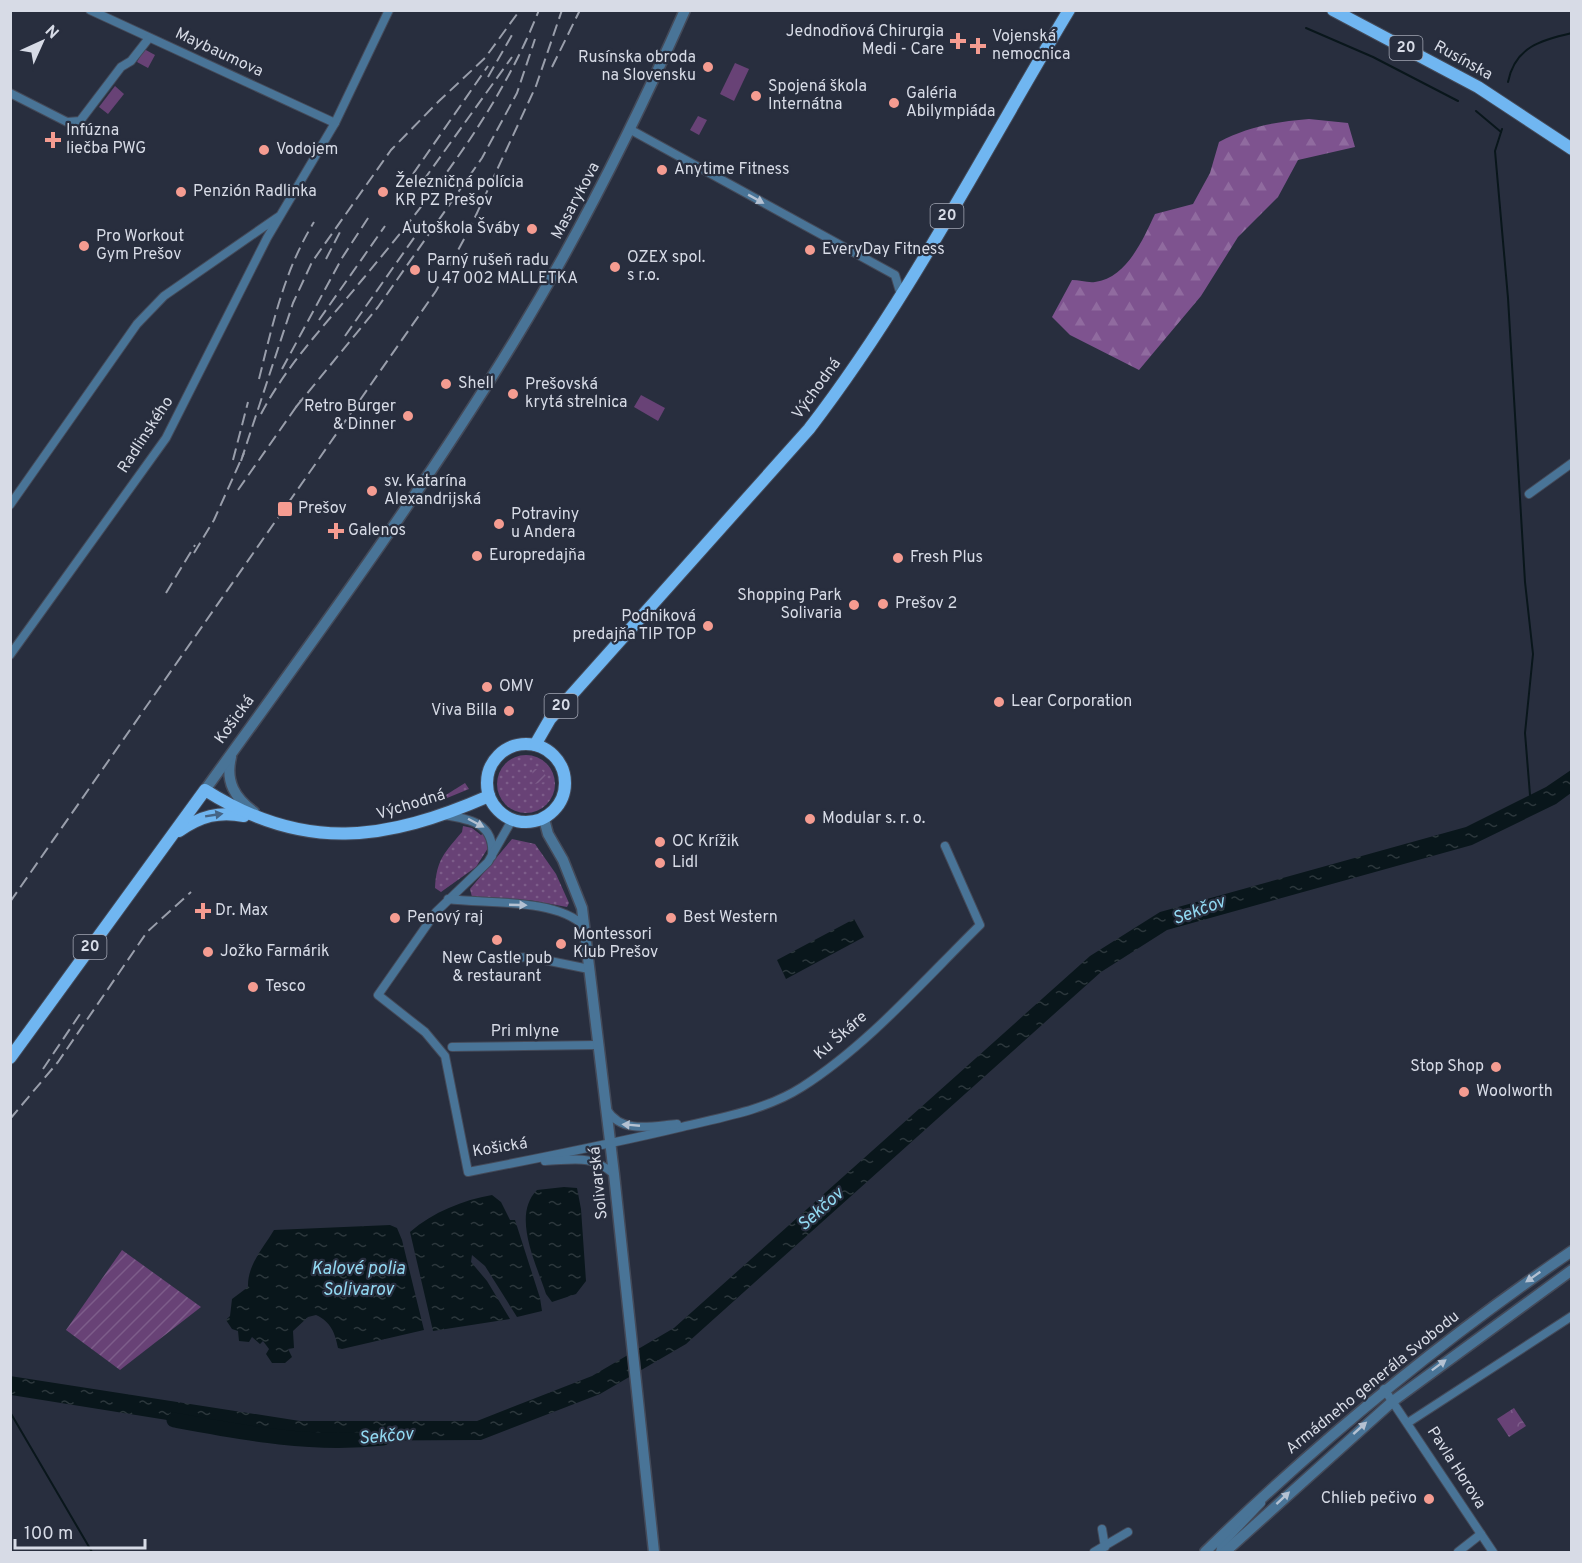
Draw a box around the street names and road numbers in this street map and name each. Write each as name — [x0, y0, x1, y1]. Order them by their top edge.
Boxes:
street label: Maybaumova — [172, 24, 266, 82]
road number: 20 — [1390, 36, 1422, 60]
street label: Rusínska — [1430, 37, 1496, 85]
street label: Masarykova — [547, 159, 605, 243]
road number: 20 — [930, 204, 964, 228]
street label: Východná — [788, 354, 846, 424]
street label: Radlinského — [114, 393, 178, 477]
street label: Košická — [211, 692, 259, 748]
road number: 20 — [544, 694, 578, 718]
street label: Východná — [374, 785, 448, 825]
road number: 20 — [74, 935, 106, 959]
street label: Ku Škáre — [809, 1006, 872, 1065]
street label: Pri mlyne — [491, 1022, 559, 1042]
street label: Košická — [471, 1134, 529, 1162]
street label: Solivarská — [585, 1145, 613, 1221]
street label: Armádneho generála Svobodu — [1282, 1307, 1464, 1459]
street label: Pavla Horova — [1422, 1423, 1490, 1513]

